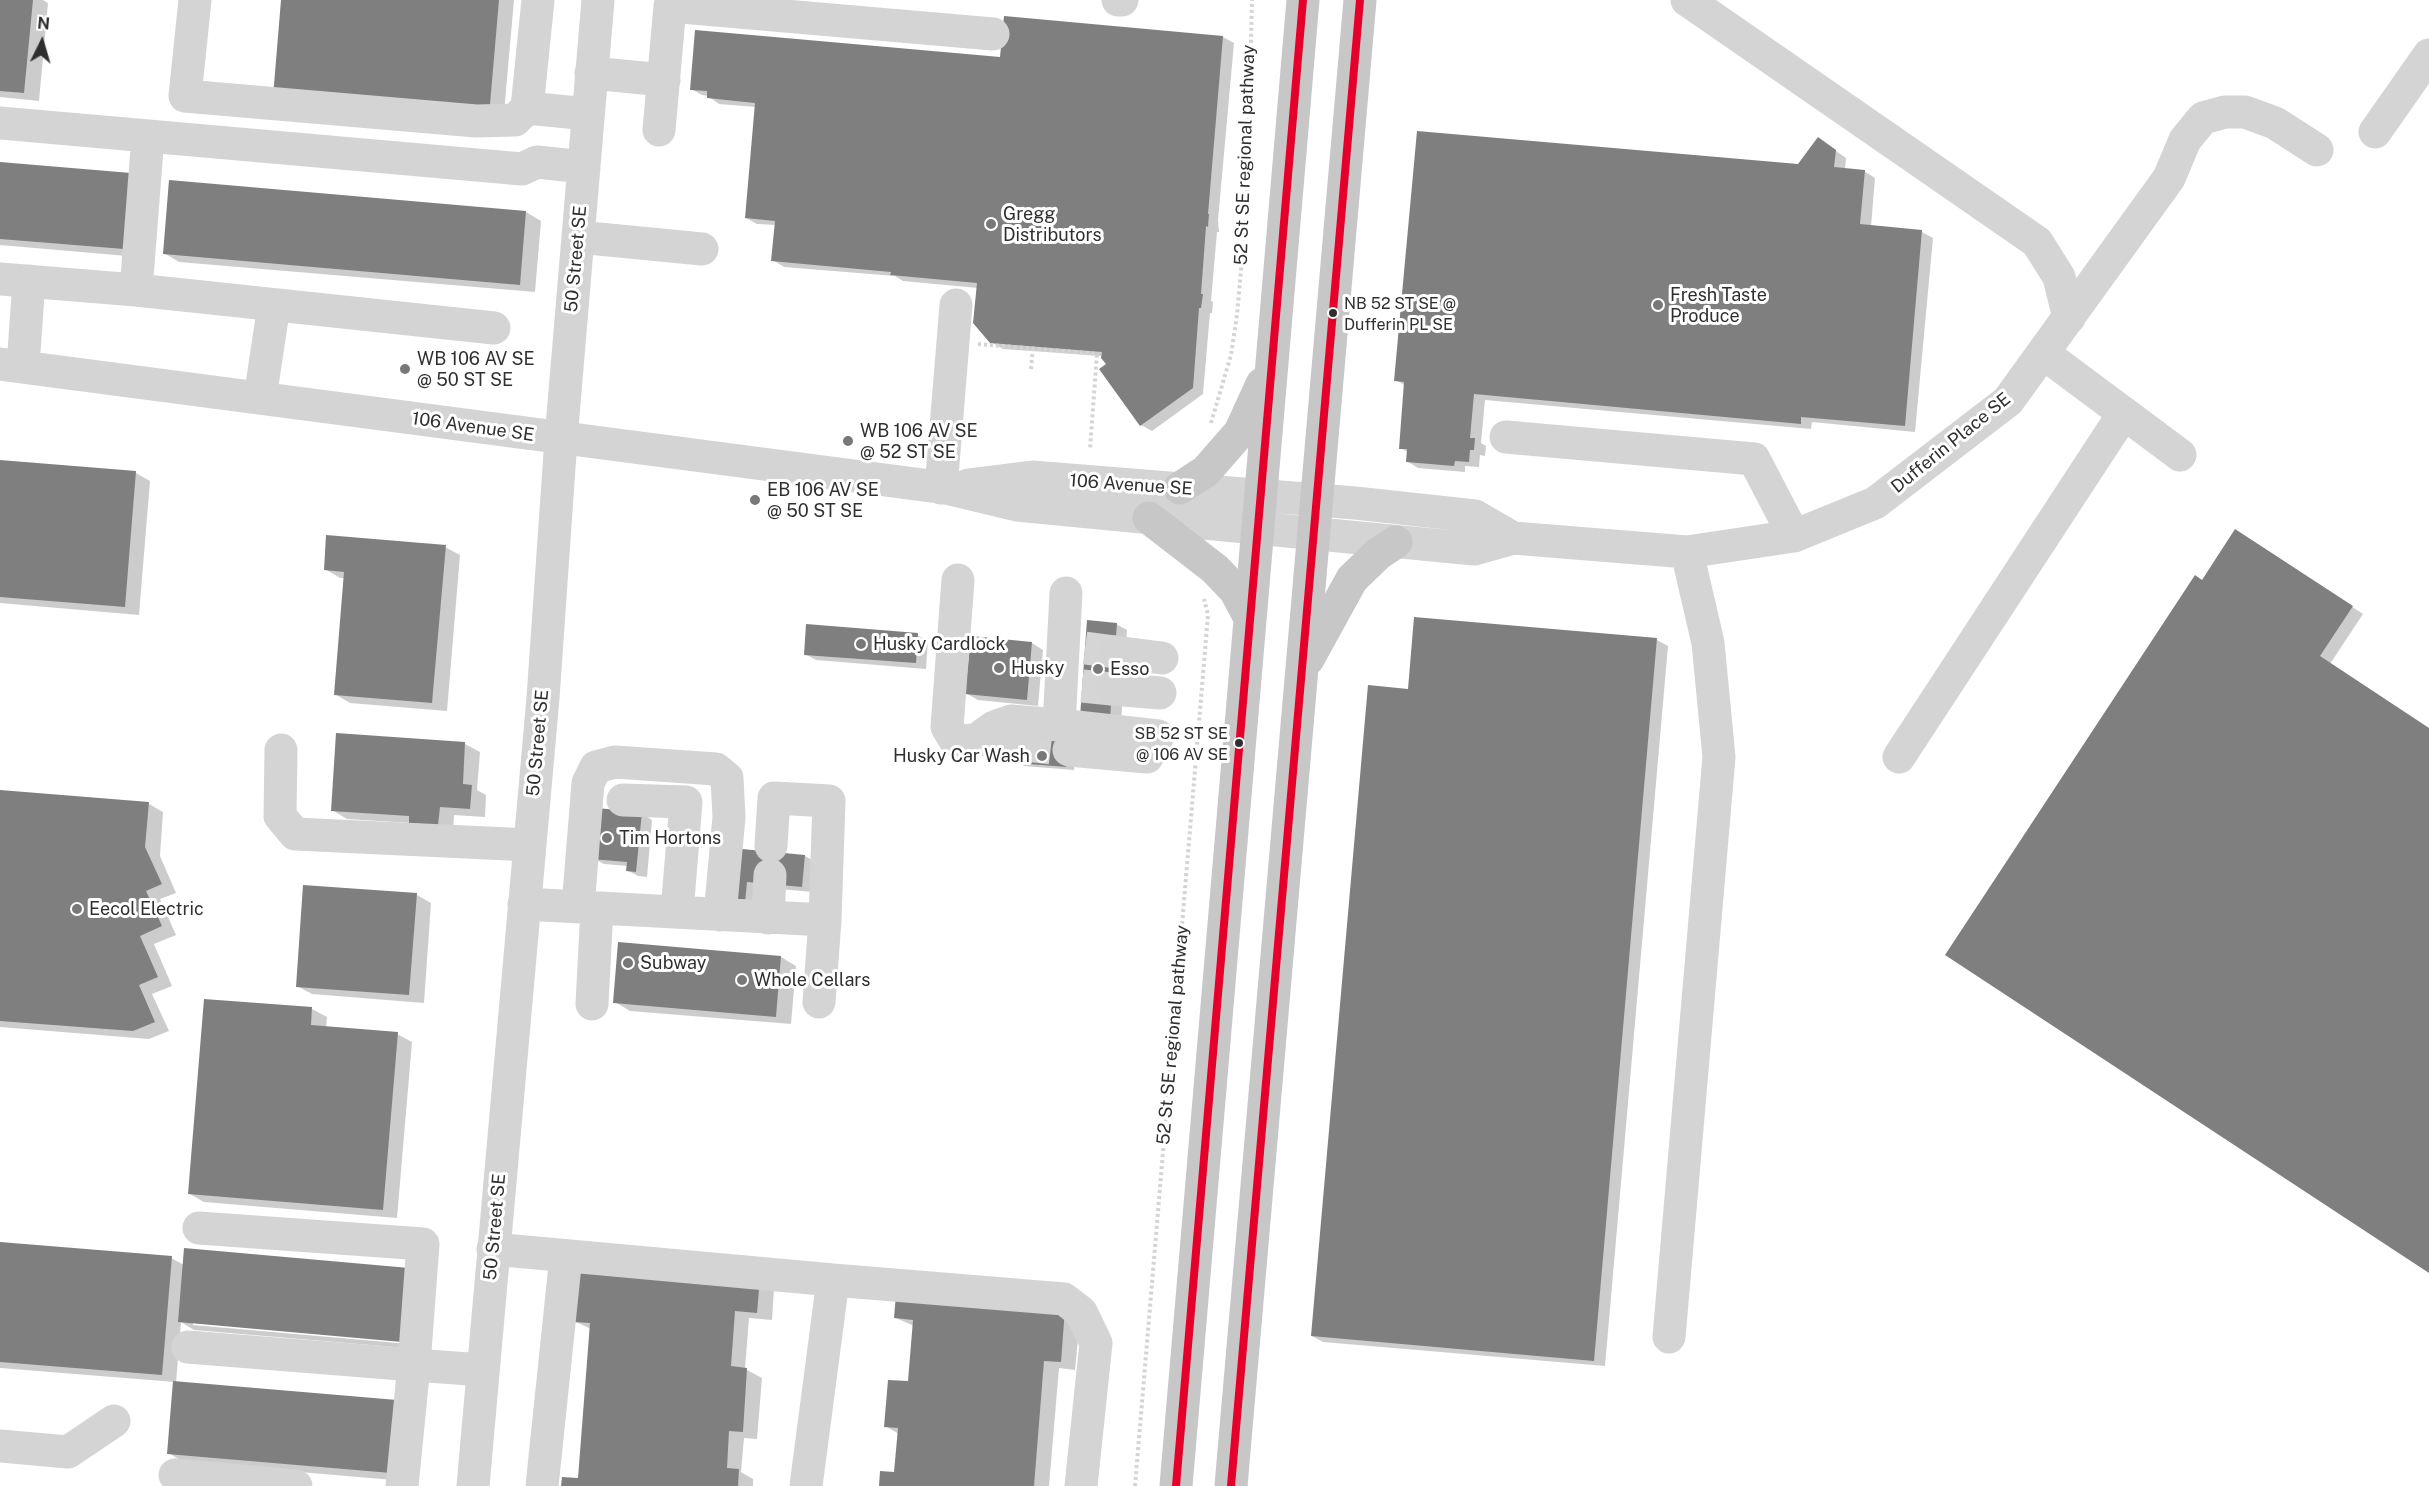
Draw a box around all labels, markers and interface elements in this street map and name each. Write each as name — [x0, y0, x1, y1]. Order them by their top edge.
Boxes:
north arrow — [12, 12, 72, 72]
text: N — [37, 14, 51, 34]
street label: 52 St SE regional pathway — [1230, 44, 1260, 266]
place label: Gregg Distributors — [1003, 203, 1102, 246]
street label: 50 Street SE — [561, 205, 591, 313]
marker: Gregg Distributors — [984, 217, 998, 231]
place label: Fresh Taste Produce — [1670, 284, 1767, 326]
place label: NB 52 ST SE @ Dufferin PL SE — [1344, 294, 1456, 332]
marker: Fresh Taste Produce — [1651, 298, 1665, 312]
marker: NB 52 ST SE @ Dufferin PL SE — [1327, 307, 1339, 319]
place label: WB 106 AV SE @ 50 ST SE — [417, 348, 535, 391]
marker: WB 106 AV SE @ 50 ST SE — [398, 362, 412, 376]
street label: Dufferin Place SE — [1887, 388, 2015, 498]
street label: 106 Avenue SE — [411, 408, 535, 446]
place label: WB 106 AV SE @ 52 ST SE — [860, 420, 978, 462]
marker: WB 106 AV SE @ 52 ST SE — [841, 434, 855, 448]
street label: 106 Avenue SE — [1069, 470, 1193, 500]
place label: EB 106 AV SE @ 50 ST SE — [767, 479, 879, 522]
marker: EB 106 AV SE @ 50 ST SE — [748, 493, 762, 507]
place label: Husky Cardlock — [873, 633, 1006, 655]
marker: Husky Cardlock — [854, 637, 868, 651]
place label: Husky — [1011, 657, 1064, 679]
place label: Esso — [1110, 658, 1149, 680]
marker: Husky — [992, 661, 1006, 675]
marker: Esso — [1091, 662, 1105, 676]
street label: 50 Street SE — [523, 689, 553, 797]
place label: SB 52 ST SE @ 106 AV SE — [1135, 724, 1228, 762]
marker: SB 52 ST SE @ 106 AV SE — [1233, 737, 1245, 749]
place label: Husky Car Wash — [893, 745, 1030, 767]
marker: Husky Car Wash — [1035, 749, 1049, 763]
place label: Tim Hortons — [619, 827, 721, 849]
marker: Tim Hortons — [600, 831, 614, 845]
place label: Eecol Electric — [89, 898, 204, 920]
marker: Eecol Electric — [70, 902, 84, 916]
street label: 52 St SE regional pathway — [1153, 924, 1193, 1146]
place label: Subway — [640, 952, 706, 974]
marker: Subway — [621, 956, 635, 970]
place label: Whole Cellars — [754, 969, 870, 991]
marker: Whole Cellars — [735, 973, 749, 987]
street label: 50 Street SE — [480, 1173, 510, 1281]

